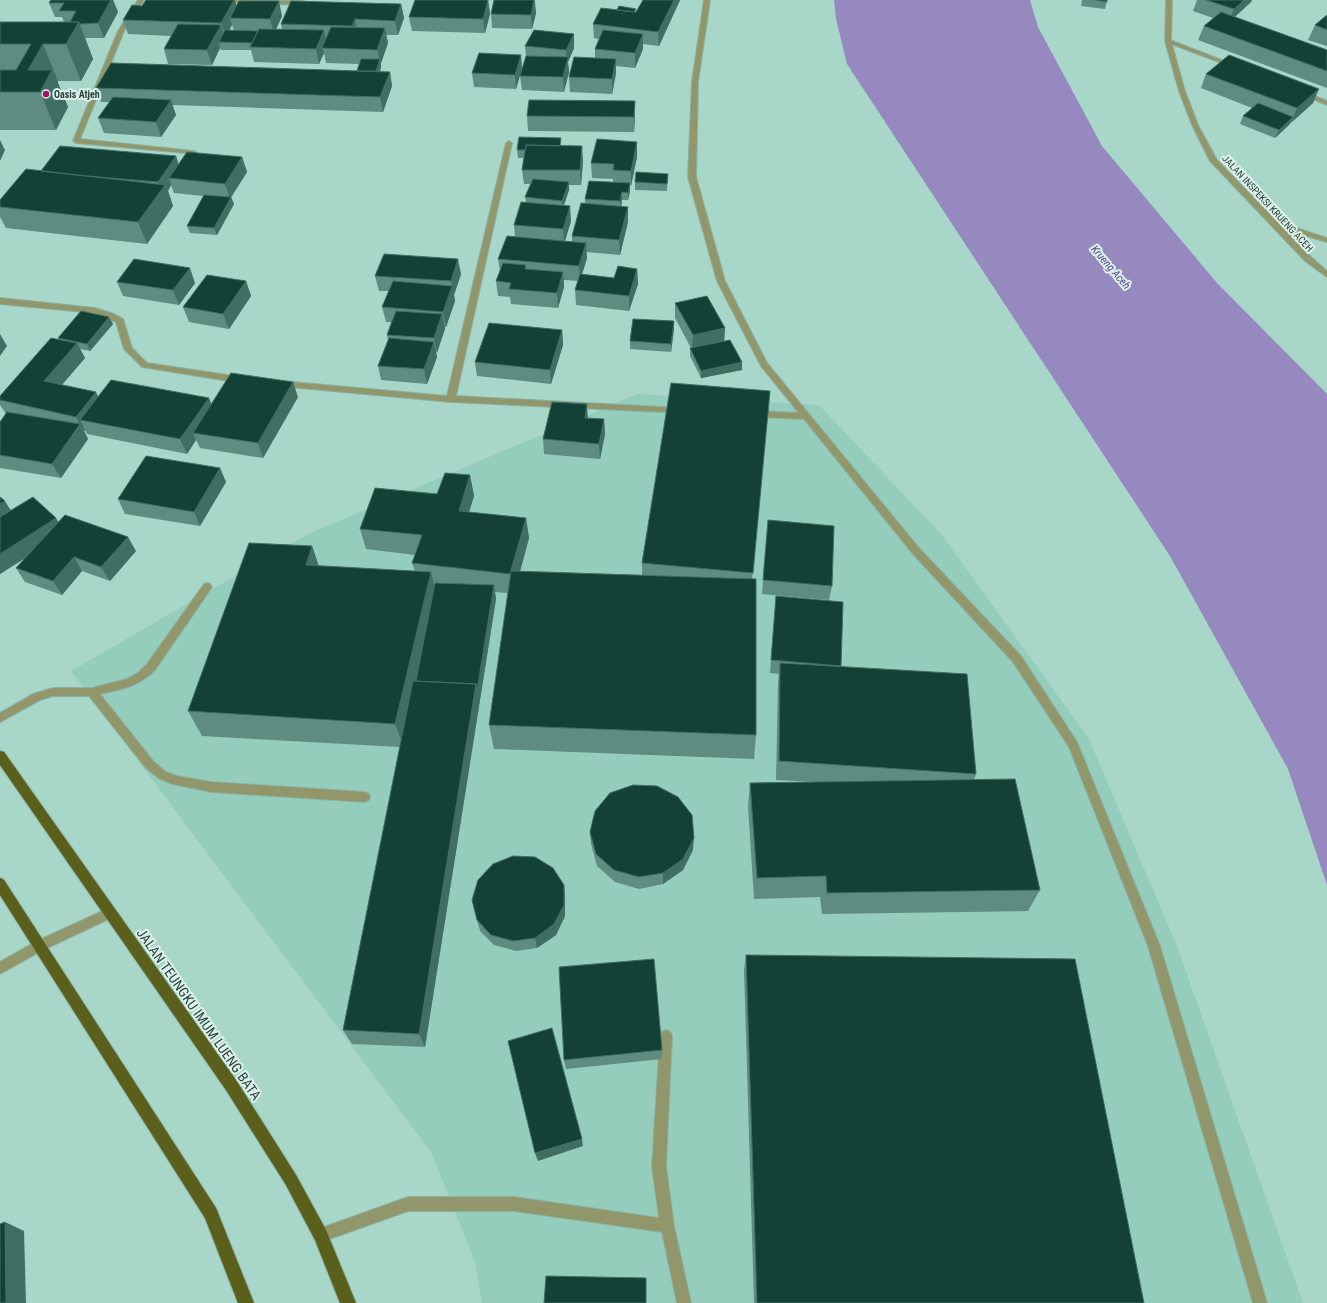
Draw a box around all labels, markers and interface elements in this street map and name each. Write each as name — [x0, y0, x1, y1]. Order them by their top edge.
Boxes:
marker: Oasis Atjeh — [41, 89, 51, 99]
place label: Oasis Atjeh — [54, 89, 100, 100]
street label: JALAN INSPEKSI KRUENG ACEH — [1220, 153, 1315, 254]
water label: Krueng Aceh — [1088, 243, 1133, 292]
street label: JALAN TEUNGKU IMUM LUENG BATA — [133, 925, 265, 1103]

